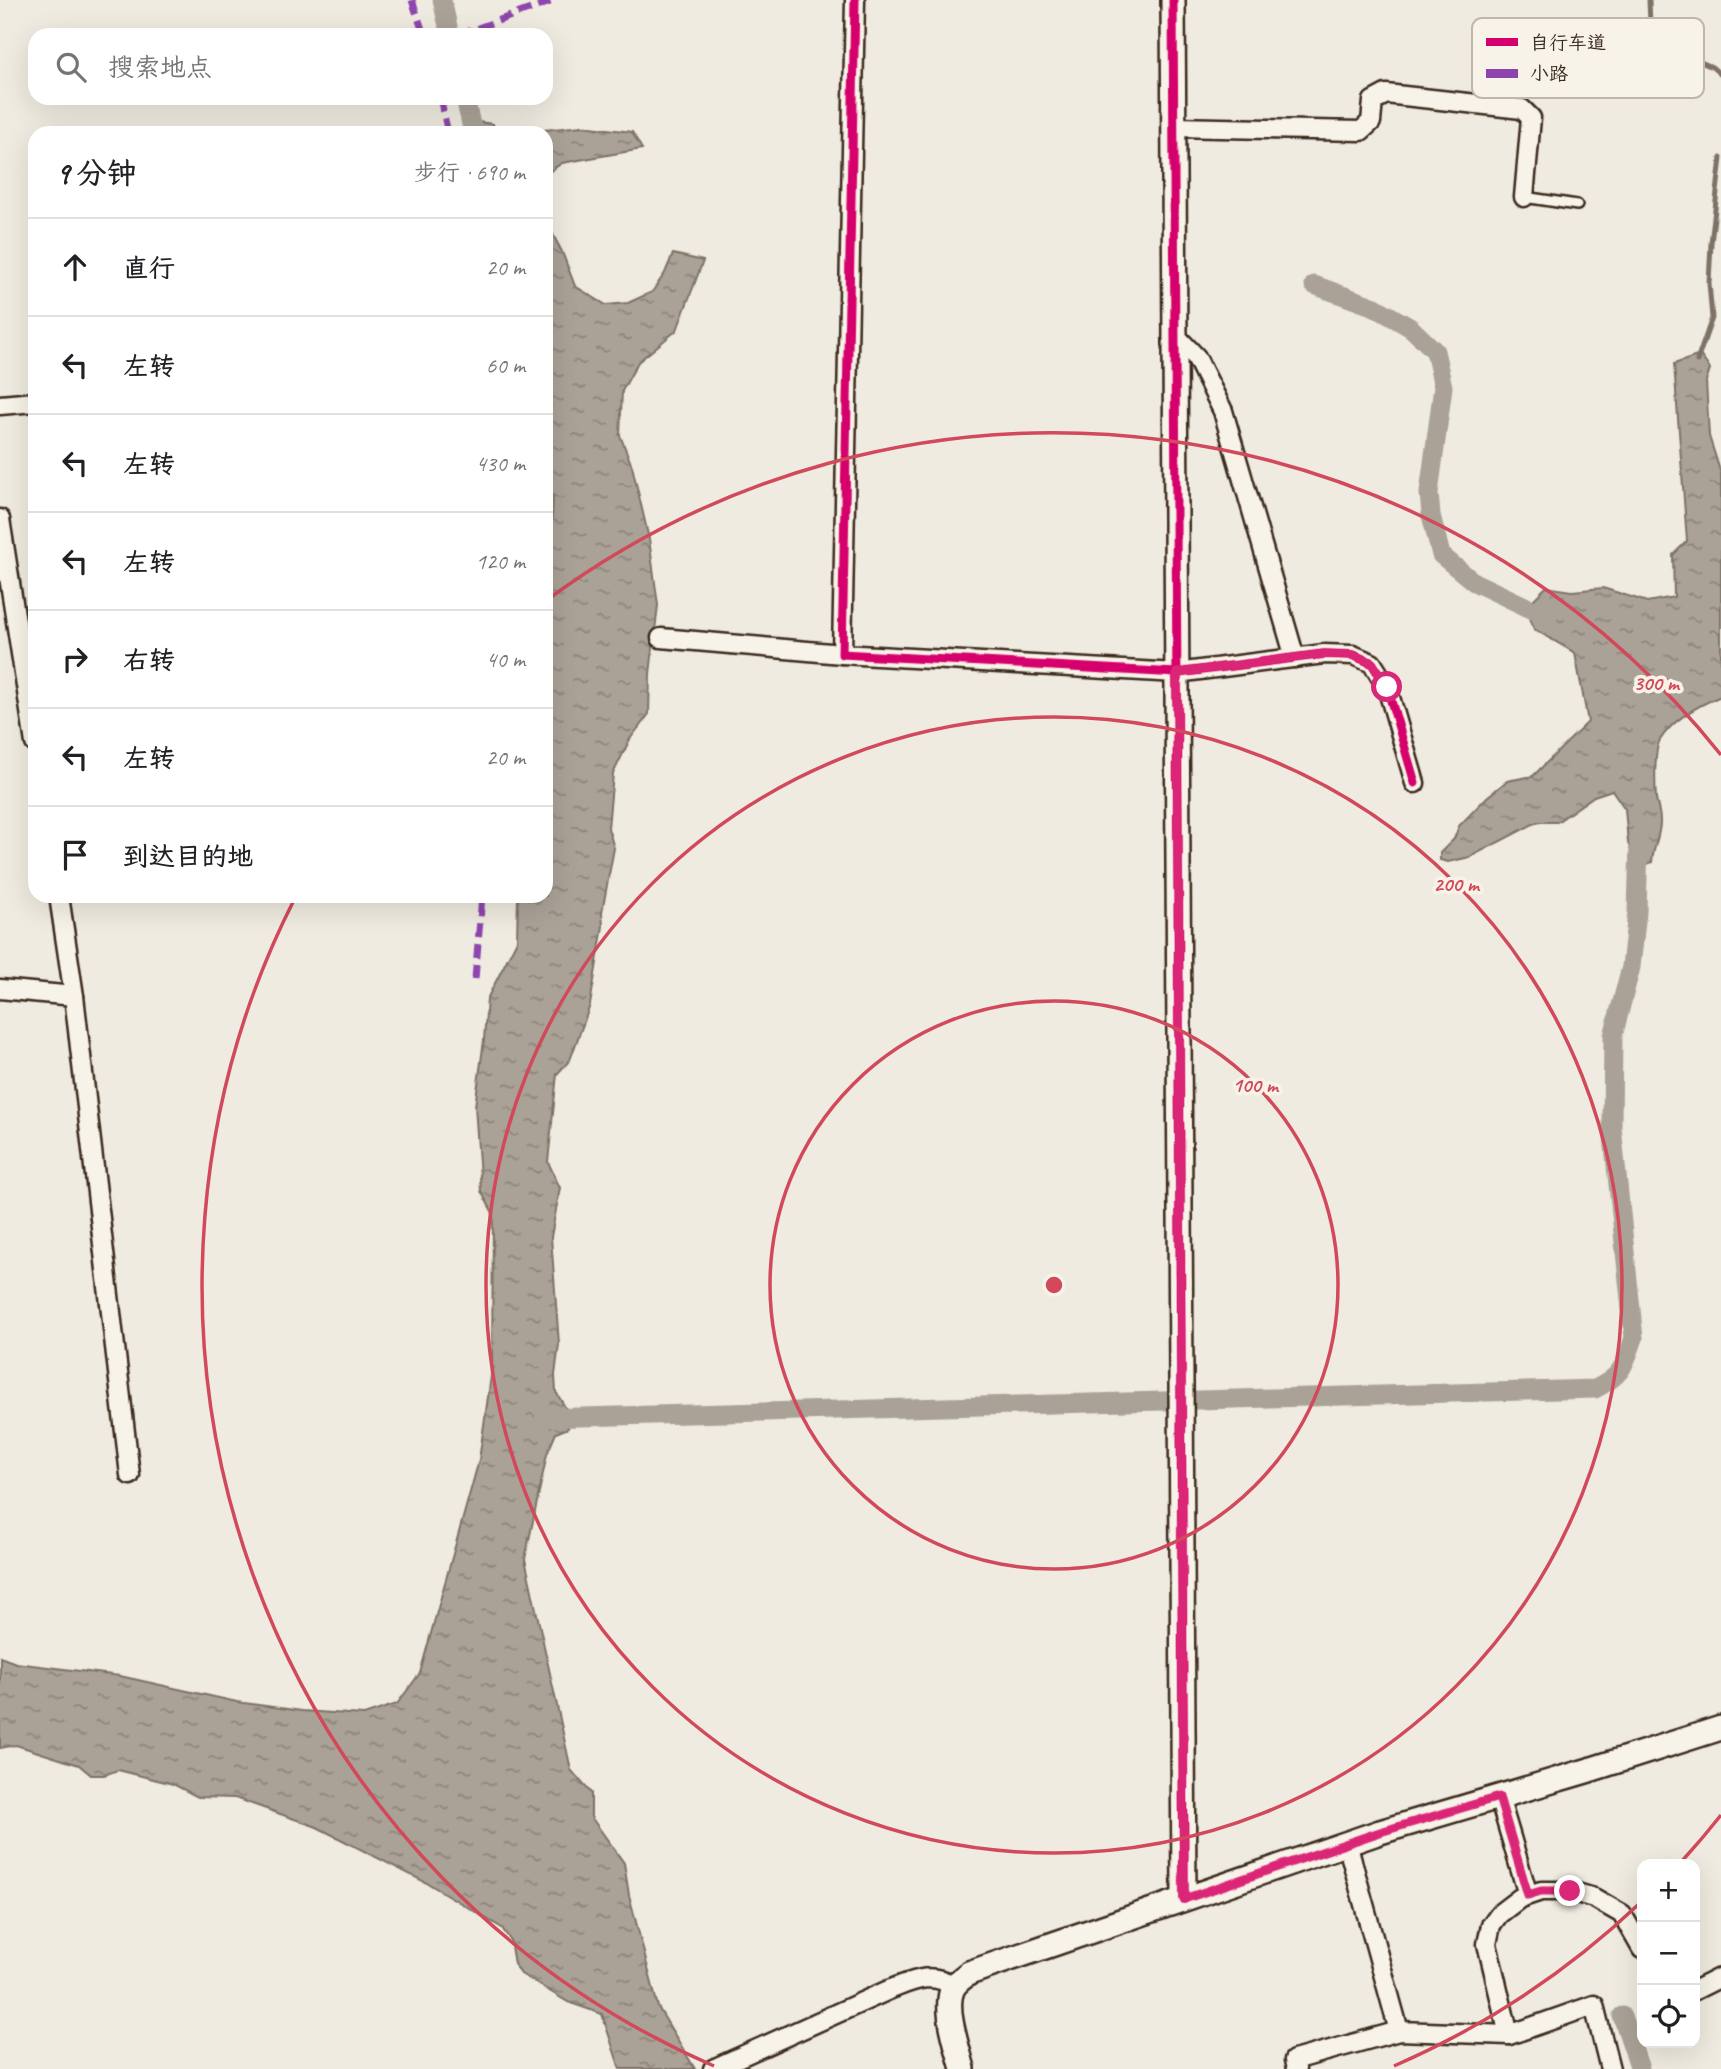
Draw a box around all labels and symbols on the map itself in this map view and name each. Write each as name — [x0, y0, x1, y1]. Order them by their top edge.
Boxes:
legend — [1472, 18, 1704, 98]
text: 自行车道 — [1530, 31, 1606, 55]
text: 小路 — [1530, 62, 1568, 86]
text: 300 m — [1633, 670, 1681, 696]
route start — [1371, 671, 1402, 702]
text: 200 m — [1433, 871, 1481, 897]
text: 100 m — [1232, 1072, 1280, 1098]
centre of rings — [1042, 1273, 1066, 1297]
route end — [1554, 1875, 1585, 1906]

